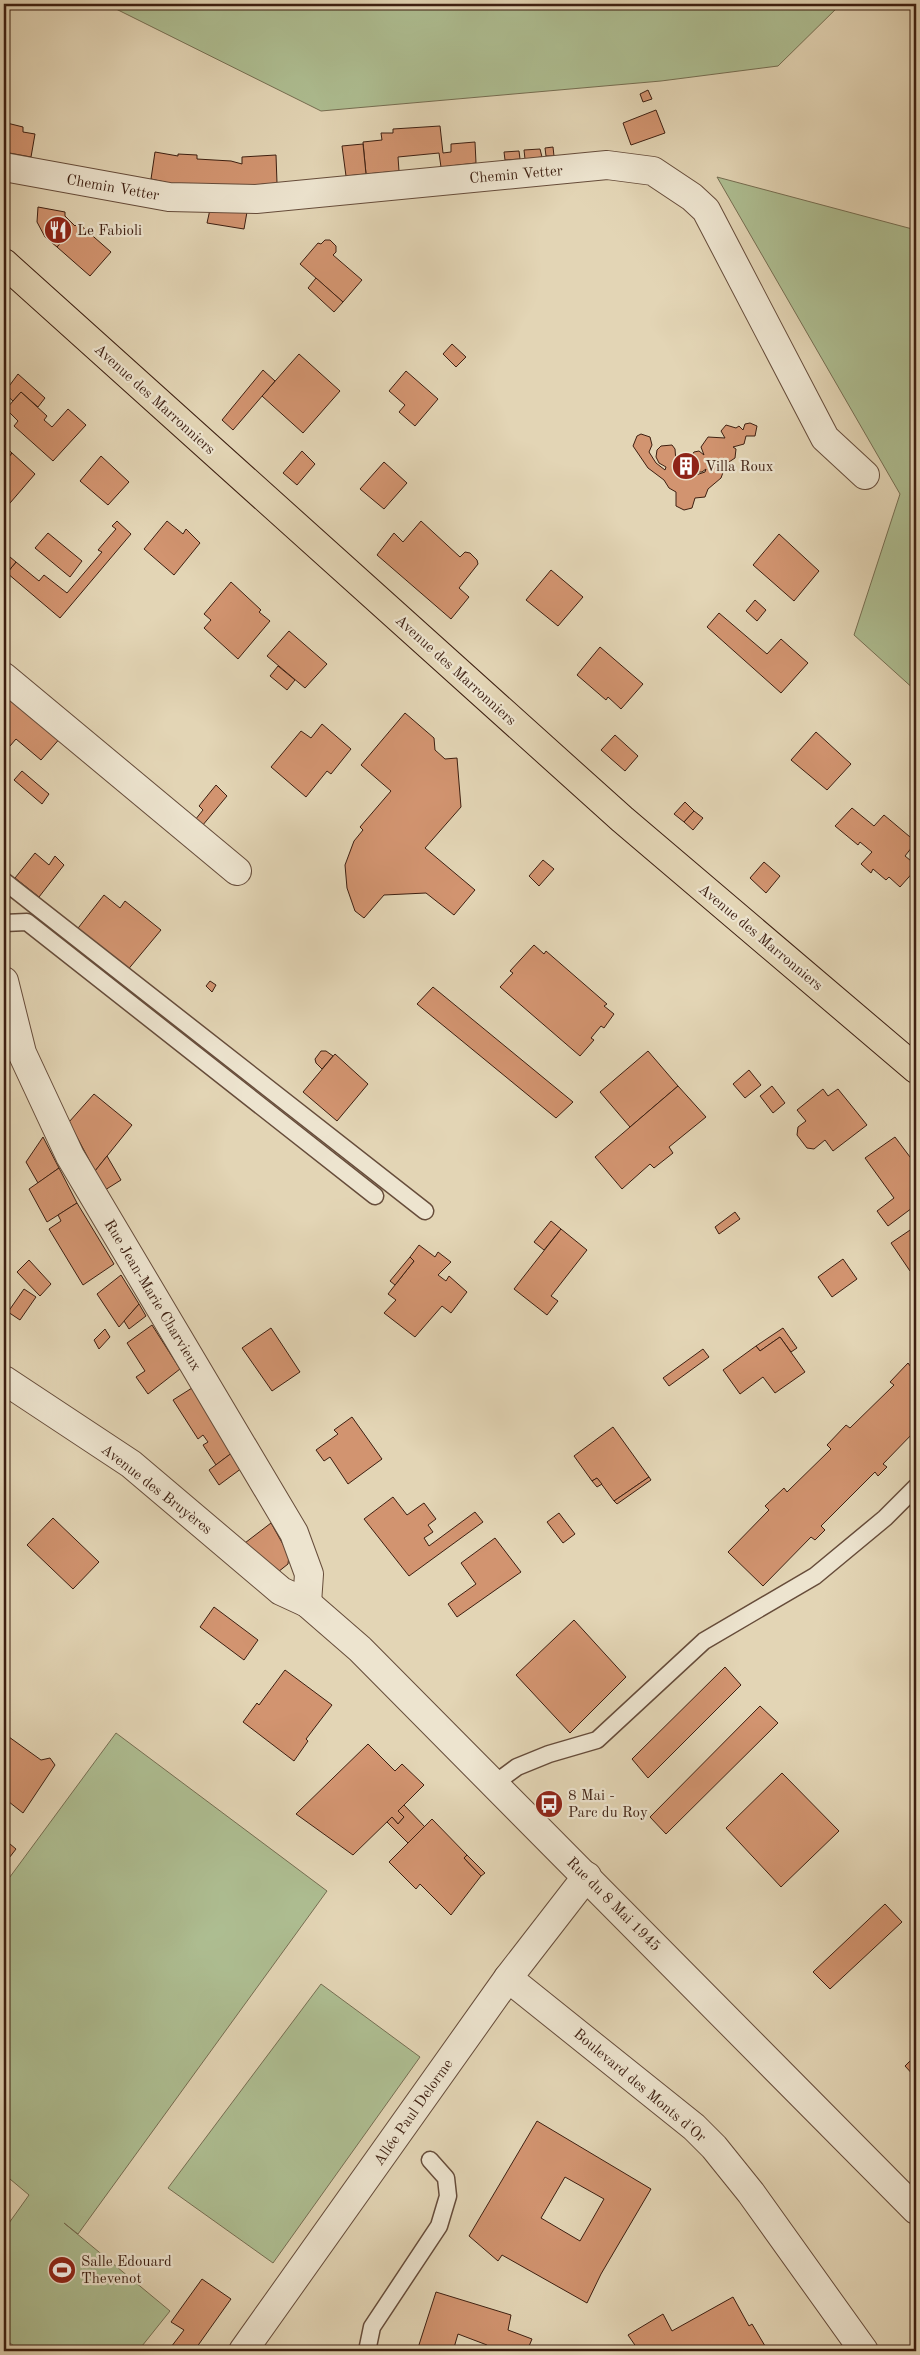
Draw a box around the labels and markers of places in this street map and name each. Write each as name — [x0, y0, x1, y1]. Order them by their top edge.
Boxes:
restaurant icon: Le Fabioli — [43, 215, 73, 245]
place label: Le Fabioli — [77, 224, 142, 239]
building icon: Villa Roux — [671, 451, 701, 481]
place label: Villa Roux — [705, 460, 774, 475]
bus stop icon: 8 Mai - Parc du Roy — [534, 1789, 564, 1819]
place label: 8 Mai - Parc du Roy — [568, 1789, 648, 1821]
sports icon: Salle Edouard Thevenot — [47, 2255, 77, 2285]
place label: Salle Edouard Thevenot — [81, 2255, 172, 2287]

